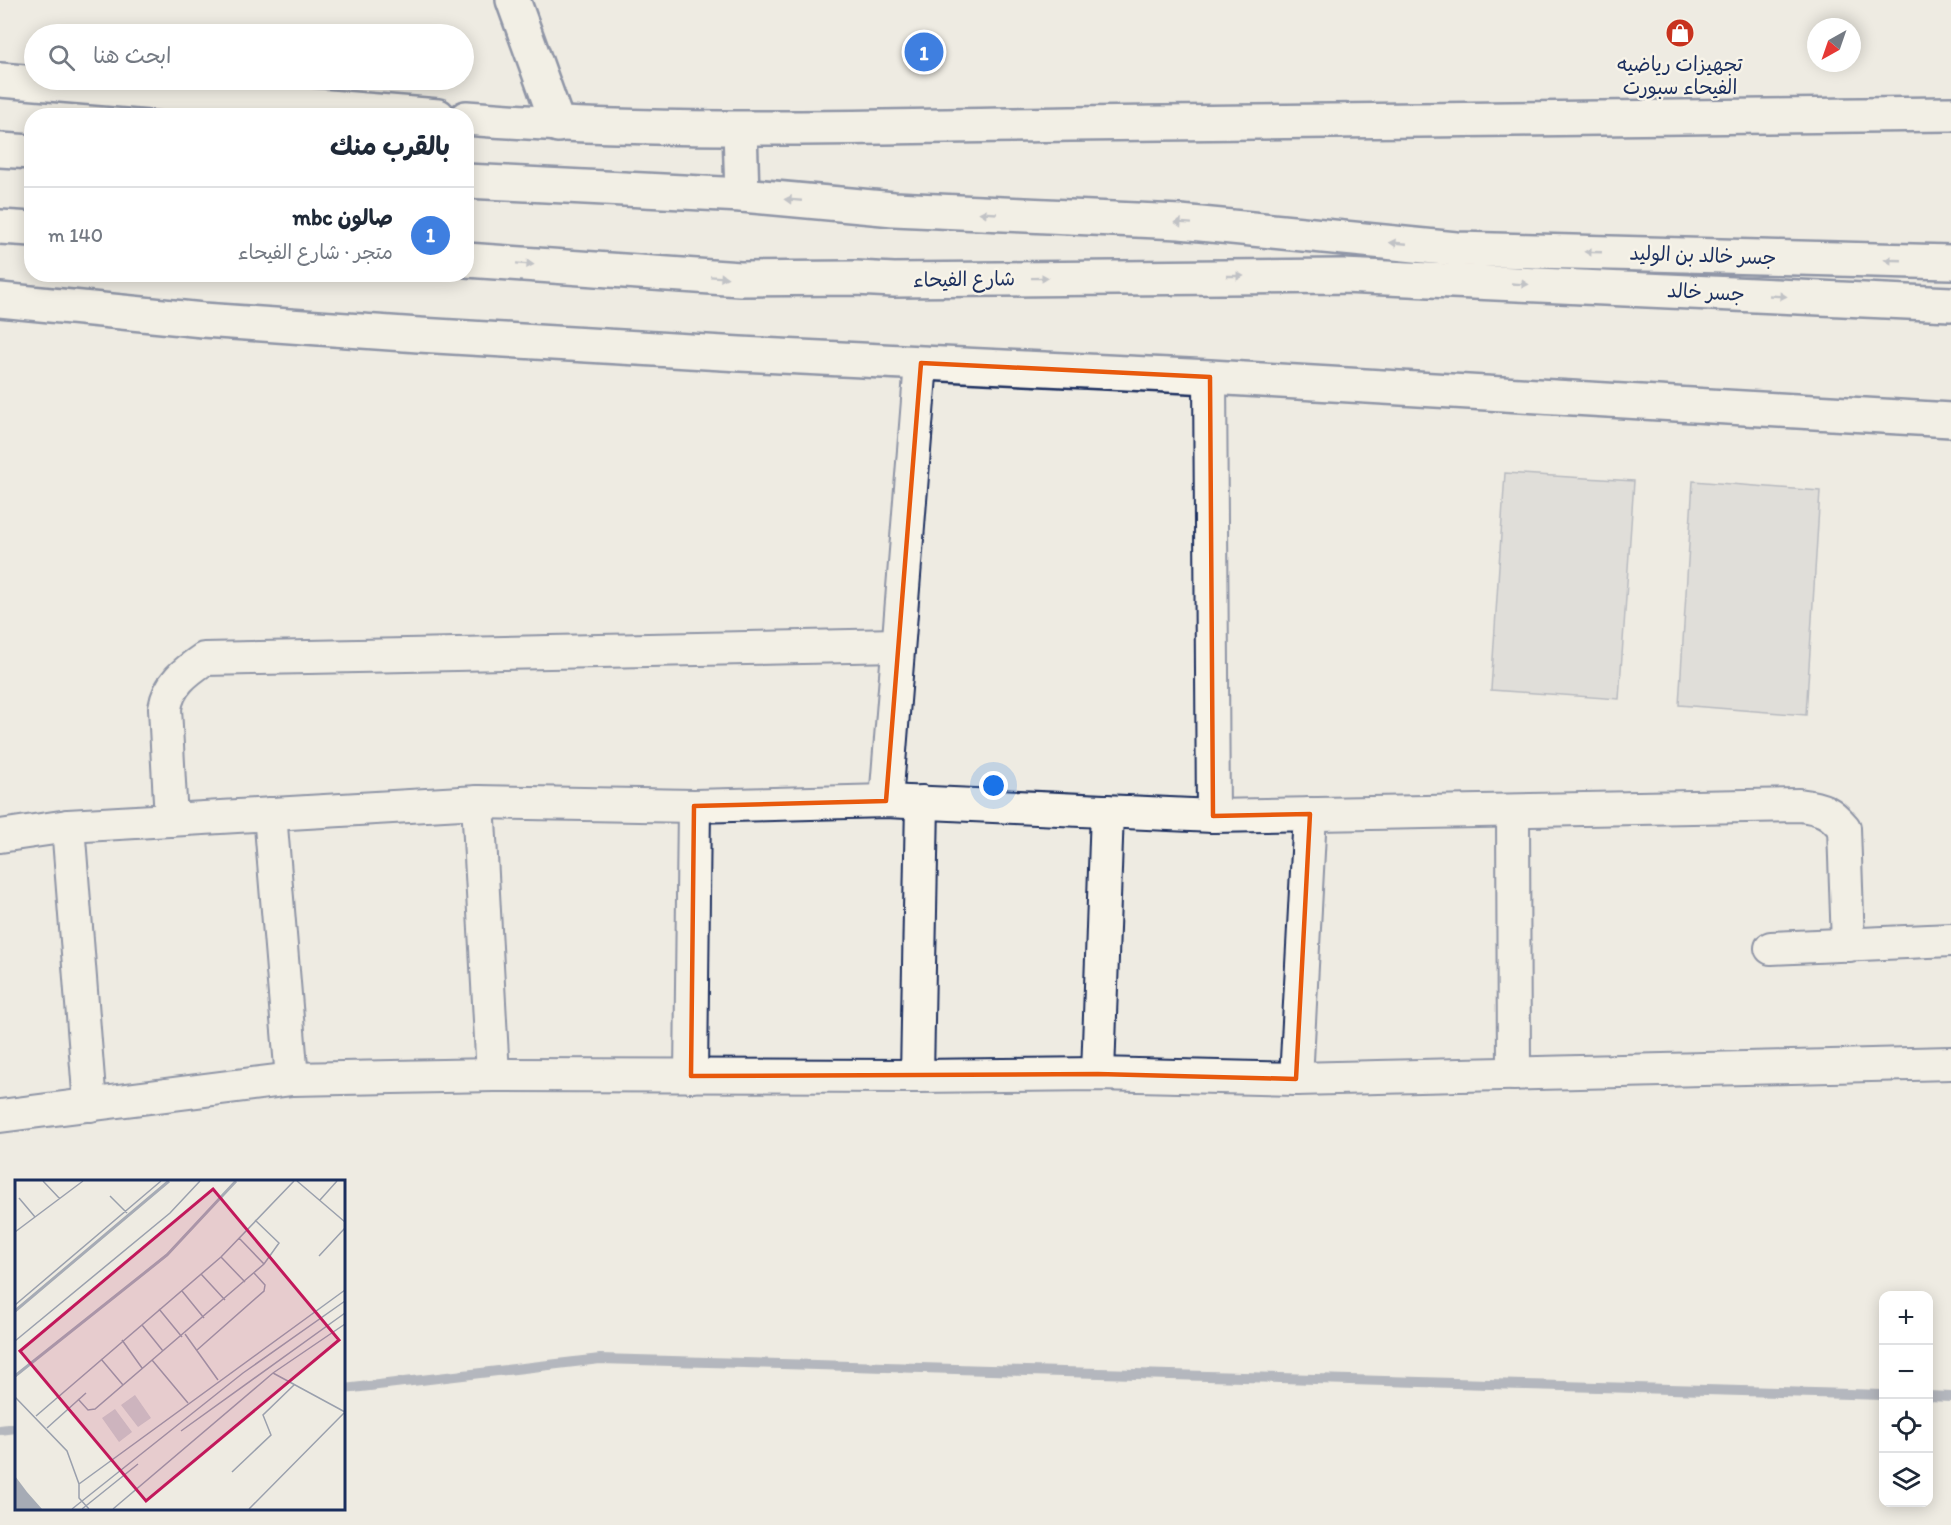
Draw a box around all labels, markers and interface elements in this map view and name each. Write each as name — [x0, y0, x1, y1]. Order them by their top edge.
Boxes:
shop icon: تجهيزات رياضيه الفيحاء سبورت — [1664, 17, 1696, 49]
north arrow — [1807, 18, 1861, 72]
search box — [24, 24, 474, 90]
pin: 1 — [904, 29, 944, 74]
icon: search — [45, 41, 78, 74]
text: ابحث هنا — [93, 42, 172, 69]
place label: تجهيزات رياضيه الفيحاء سبورت — [1617, 52, 1743, 99]
text: بالقرب منك — [330, 130, 450, 162]
one-way arrow — [784, 195, 803, 205]
text: صالون mbc — [292, 204, 393, 231]
one-way arrow — [978, 208, 997, 217]
one-way arrow — [1173, 218, 1192, 228]
text: 140 m — [48, 223, 103, 247]
text: 1 — [426, 223, 435, 247]
one-way arrow — [1388, 238, 1407, 248]
text: متجر · شارع الفيحاء — [238, 240, 393, 264]
street label: جسر خالد بن الوليد — [1629, 240, 1777, 272]
one-way arrow — [1583, 247, 1602, 257]
one-way arrow — [1883, 256, 1902, 265]
one-way arrow — [515, 259, 534, 268]
street label: شارع الفيحاء — [913, 266, 1015, 294]
one-way arrow — [1226, 271, 1245, 281]
one-way arrow — [710, 273, 729, 282]
one-way arrow — [1031, 273, 1050, 283]
street label: جسر خالد — [1667, 278, 1745, 306]
one-way arrow — [1511, 279, 1530, 288]
one-way arrow — [1768, 291, 1787, 300]
your location — [979, 771, 1008, 800]
inset map — [15, 1180, 345, 1510]
map controls — [1879, 1291, 1933, 1507]
button: + — [1879, 1291, 1933, 1345]
button: − — [1879, 1345, 1933, 1399]
button: locate — [1879, 1399, 1933, 1453]
button: layers — [1879, 1453, 1933, 1507]

